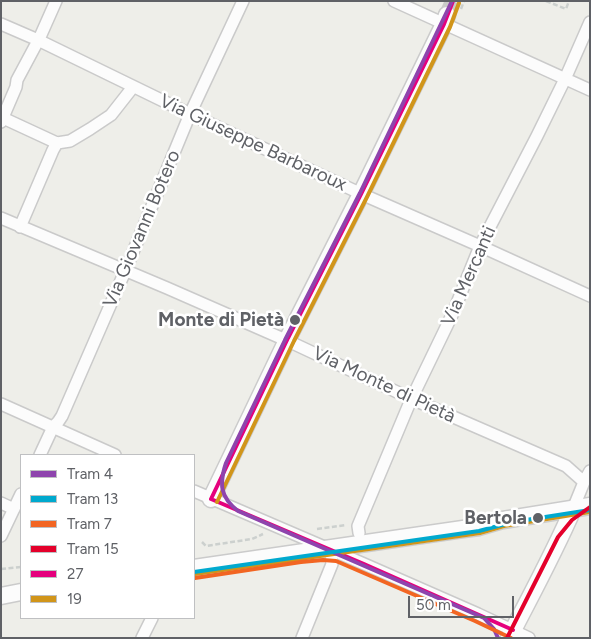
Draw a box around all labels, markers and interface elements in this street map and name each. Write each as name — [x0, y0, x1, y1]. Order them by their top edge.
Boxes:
street label: Via Giuseppe Barbaroux — [156, 90, 350, 196]
street label: Via Giovanni Botero — [99, 147, 185, 311]
street label: Via Mercanti — [437, 222, 501, 330]
place label: Monte di Pietà — [158, 309, 284, 331]
marker: Monte di Pietà — [288, 313, 302, 327]
street label: Via Monte di Pietà — [309, 342, 459, 428]
legend — [20, 454, 195, 619]
text: Tram 4 — [67, 465, 113, 483]
text: Tram 13 — [67, 490, 118, 508]
place label: Bertola — [464, 507, 527, 529]
marker: Bertola — [531, 511, 545, 525]
text: Tram 7 — [67, 515, 112, 533]
text: Tram 15 — [67, 540, 119, 558]
text: 27 — [67, 565, 83, 583]
scale bar — [411, 586, 517, 618]
text: 19 — [67, 590, 82, 608]
text: 50 m — [416, 596, 451, 614]

